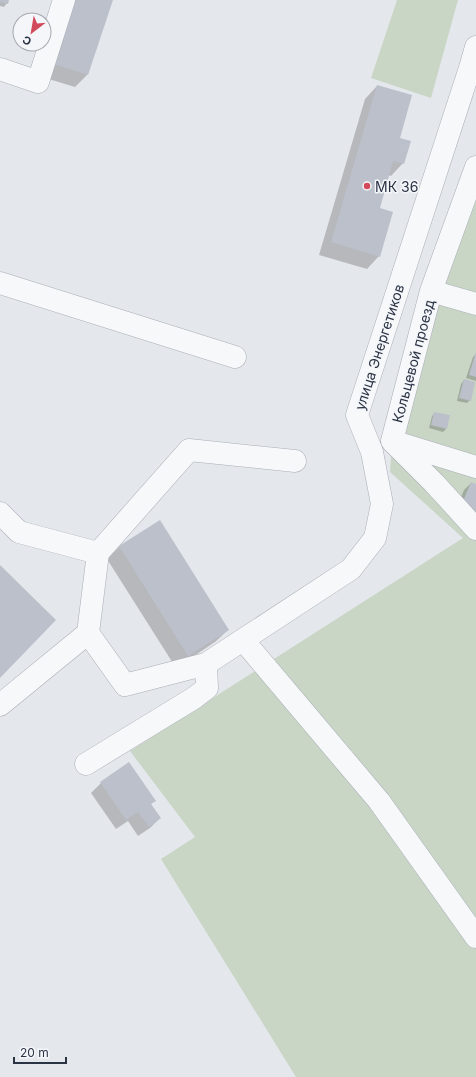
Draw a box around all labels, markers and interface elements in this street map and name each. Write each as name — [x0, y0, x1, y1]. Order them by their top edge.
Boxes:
north arrow — [12, 12, 52, 52]
text: С — [20, 32, 34, 49]
place label: МК 36 — [375, 178, 418, 195]
marker: МК 36 — [362, 181, 372, 191]
street label: улица Энергетиков — [351, 282, 407, 412]
street label: Кольцевой проезд — [388, 297, 438, 425]
scale bar — [14, 1039, 66, 1065]
text: 20 m — [20, 1045, 49, 1060]

